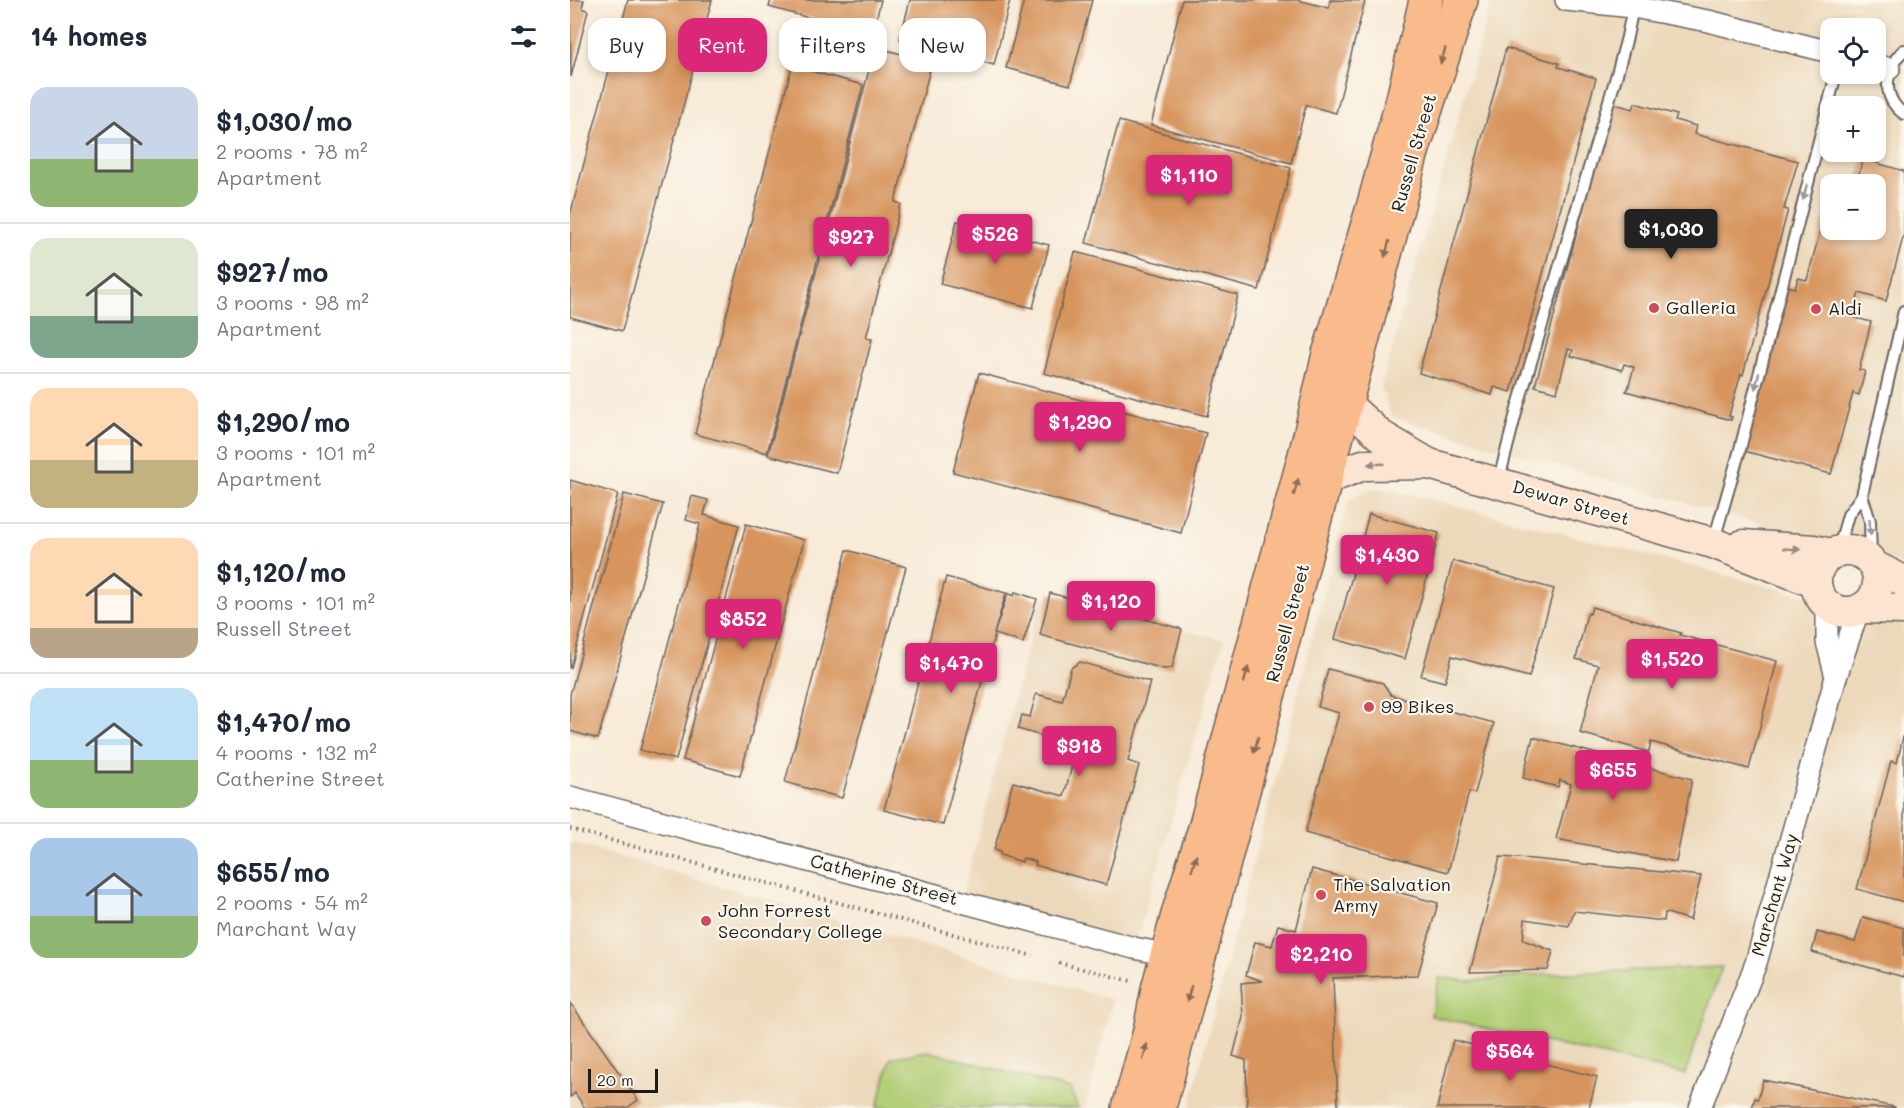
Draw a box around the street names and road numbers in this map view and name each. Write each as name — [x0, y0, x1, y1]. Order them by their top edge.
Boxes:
street label: Russell Street — [1385, 91, 1441, 215]
street label: Dewar Street — [1510, 474, 1633, 530]
street label: Russell Street — [1260, 561, 1314, 685]
street label: Marchant Way — [1745, 831, 1803, 959]
street label: Catherine Street — [808, 848, 961, 910]

